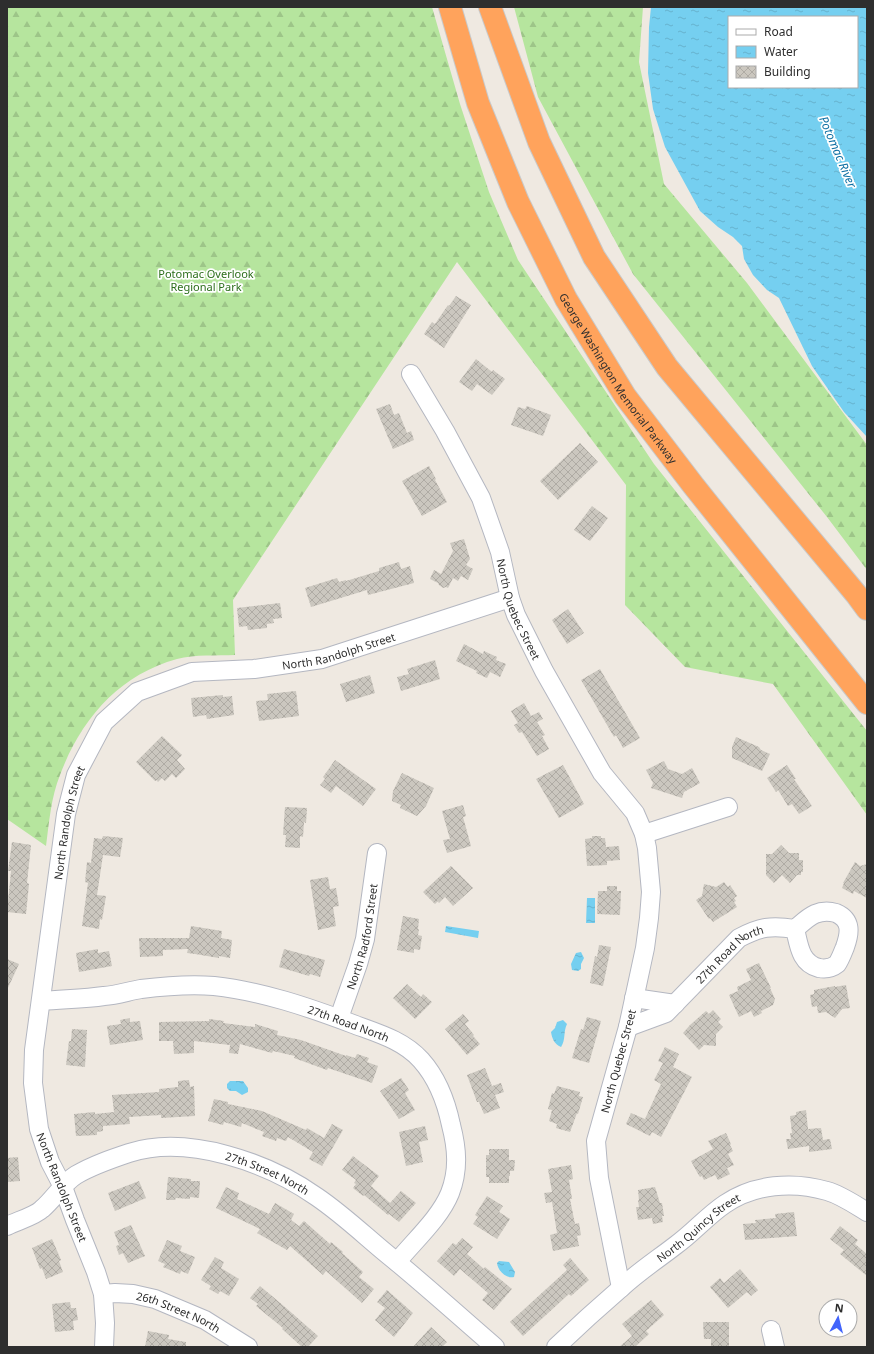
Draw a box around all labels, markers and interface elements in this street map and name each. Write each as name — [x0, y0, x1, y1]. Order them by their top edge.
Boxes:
legend — [728, 16, 858, 88]
text: Road — [764, 23, 793, 40]
text: Water — [764, 43, 798, 60]
text: Building — [764, 63, 811, 80]
water label: Potomac River — [815, 113, 861, 192]
park label: Potomac Overlook Regional Park — [158, 266, 254, 294]
street label: George Washington Memorial Parkway — [557, 290, 681, 467]
street label: North Quebec Street — [494, 557, 544, 662]
street label: North Randolph Street — [281, 628, 397, 672]
street label: North Randolph Street — [50, 763, 87, 881]
street label: North Radford Street — [342, 883, 380, 991]
street label: 27th Road North — [692, 921, 765, 986]
street label: 27th Road North — [306, 1001, 392, 1045]
street label: North Quebec Street — [597, 1008, 639, 1114]
street label: North Randolph Street — [33, 1130, 91, 1244]
street label: 27th Street North — [224, 1148, 312, 1197]
street label: North Quincy Street — [653, 1189, 742, 1265]
street label: 26th Street North — [135, 1288, 224, 1336]
north arrow — [818, 1298, 858, 1338]
text: N — [834, 1300, 845, 1316]

